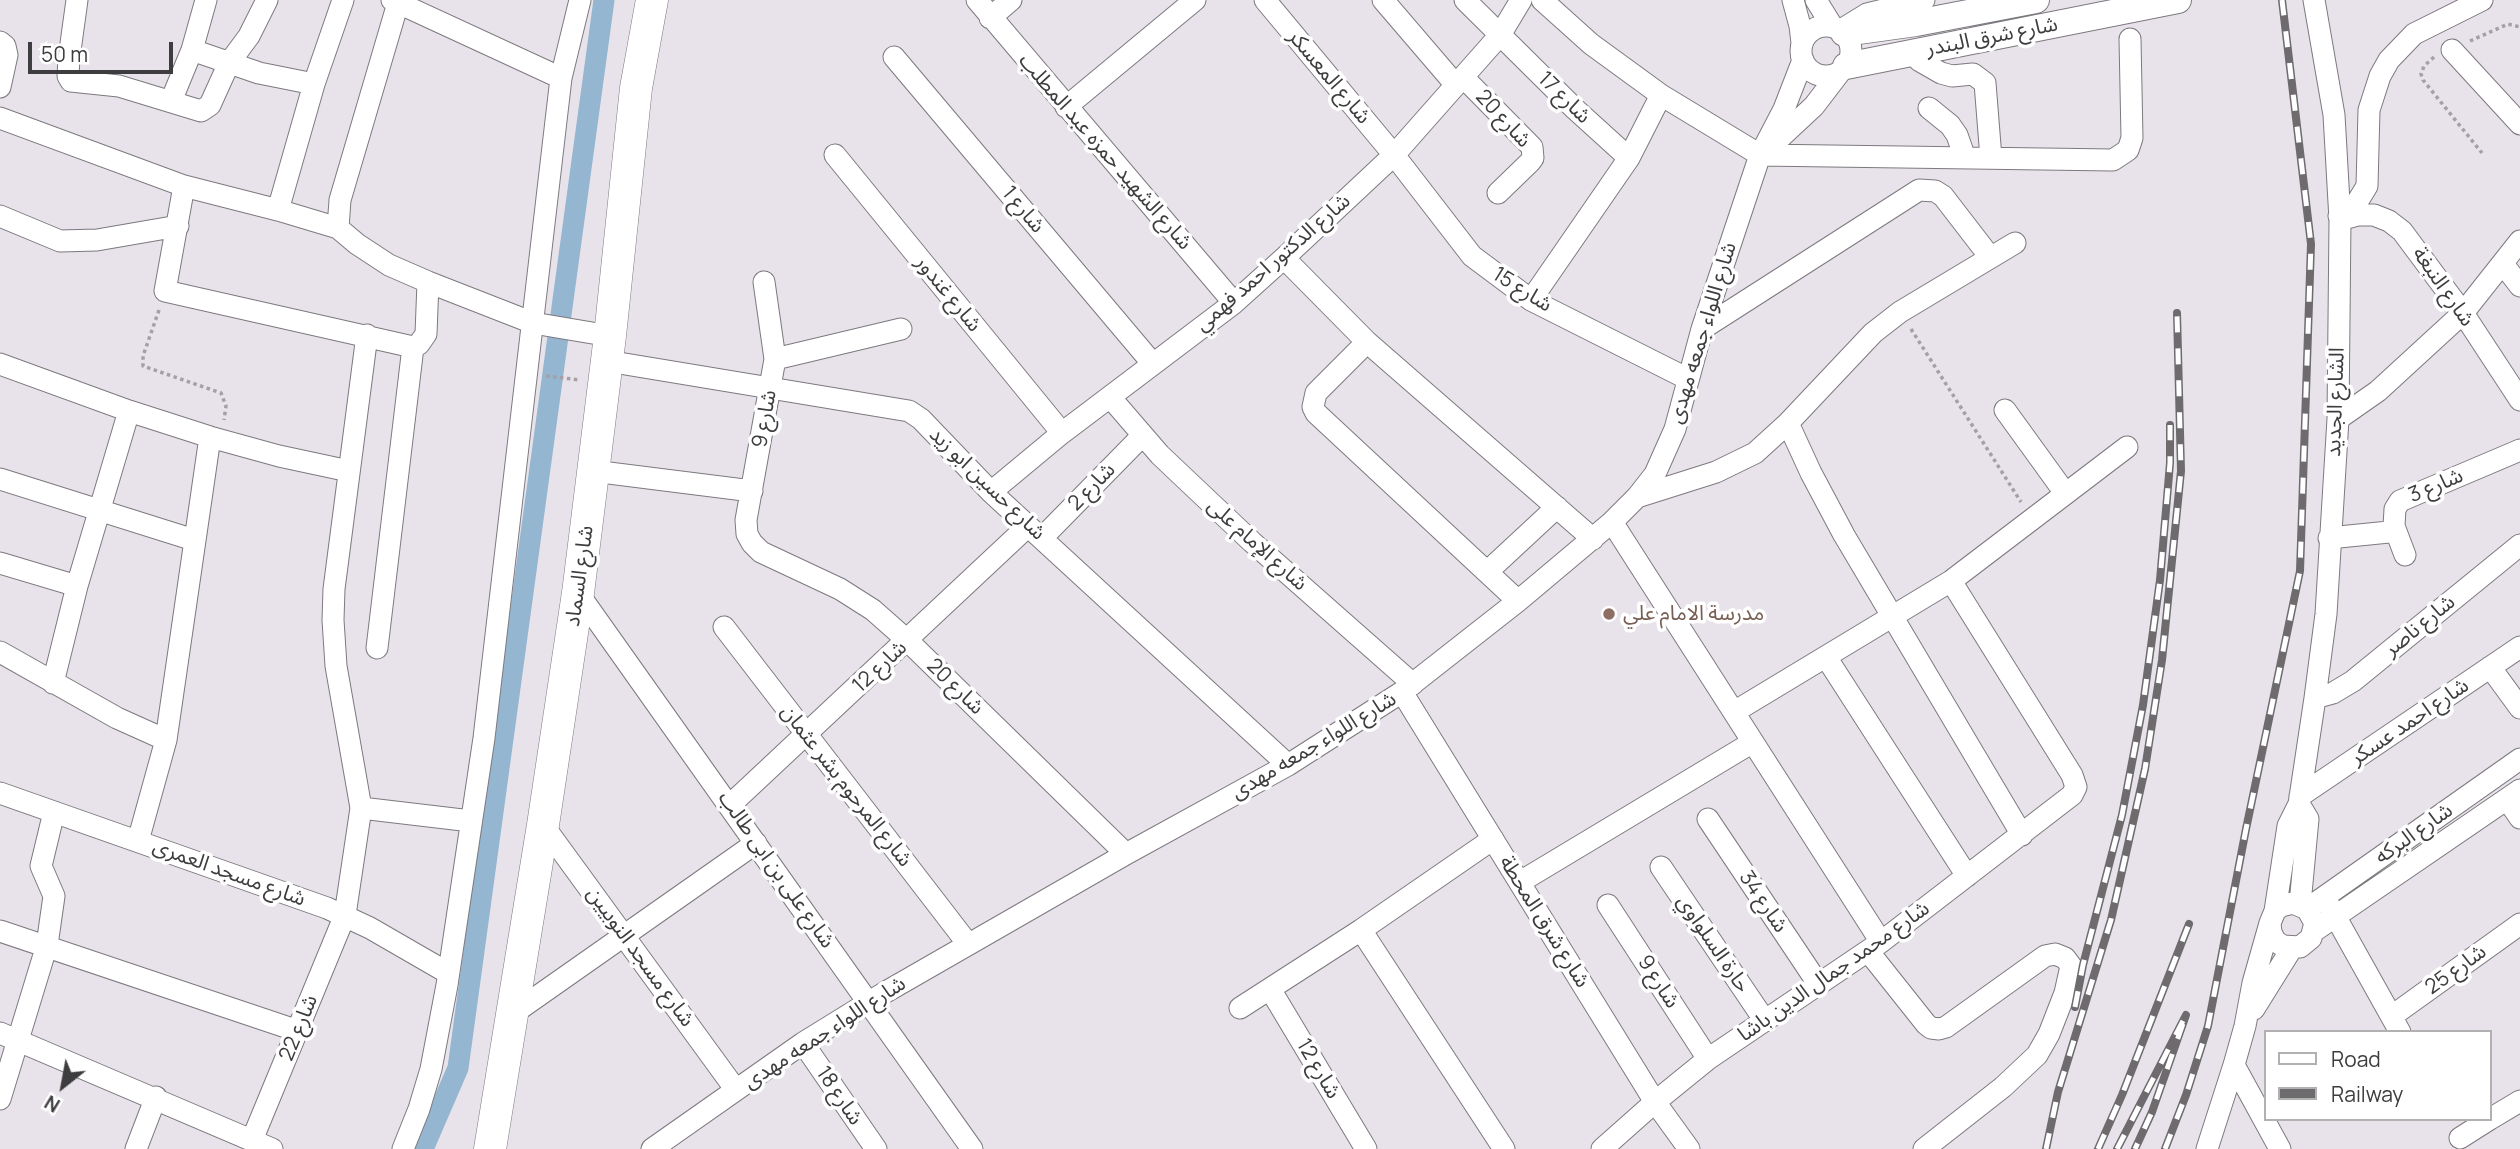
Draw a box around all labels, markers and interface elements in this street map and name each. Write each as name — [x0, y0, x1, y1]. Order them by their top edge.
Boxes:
street label: شارع شرق البندر — [1924, 12, 2060, 62]
street label: شارع المعسكر — [1282, 25, 1376, 129]
scale bar — [32, 28, 177, 72]
text: 50 m — [41, 40, 88, 68]
street label: شارع الشهيد حمزه عبد المطلب — [1013, 49, 1197, 255]
street label: شارع 17 — [1532, 67, 1596, 129]
street label: شارع 20 — [1470, 85, 1536, 153]
street label: شارع 1 — [996, 181, 1050, 239]
street label: شارع الدكتور احمد فهمي — [1190, 189, 1356, 337]
street label: شارع اللواء جمعه مهدى — [1663, 239, 1743, 427]
street label: شارع النبغة — [2407, 242, 2479, 332]
street label: شارع غندور — [910, 251, 986, 337]
street label: شارع 15 — [1488, 262, 1556, 318]
street label: الشارع الجديد — [2321, 347, 2351, 457]
street label: شارع 9 — [748, 388, 782, 450]
street label: شارع حسين ابو زيد — [924, 422, 1050, 546]
street label: شارع 2 — [1063, 458, 1121, 516]
street label: شارع 3 — [2405, 463, 2467, 509]
street label: شارع الإمام على — [1202, 493, 1312, 597]
street label: شارع السماد — [560, 524, 600, 628]
street label: شارع ناصر — [2379, 590, 2461, 662]
place label: مدرسة الامام علي — [1623, 601, 1764, 627]
marker: مدرسة الامام علي — [1601, 606, 1617, 622]
street label: شارع 12 — [848, 636, 912, 698]
street label: شارع 20 — [921, 654, 989, 720]
street label: شارع احمد عسكر — [2346, 673, 2474, 771]
street label: شارع اللواء جمعه مهدى — [1227, 687, 1401, 805]
street label: شارع المرحوم بشر عثمان — [775, 700, 917, 872]
street label: شارع على بن ابى طالب — [712, 787, 840, 953]
street label: شارع البركه — [2370, 798, 2458, 870]
street label: شارع مسجد العمرى — [149, 834, 309, 912]
street label: شارع شرق المحطة — [1493, 851, 1595, 993]
street label: شارع 34 — [1733, 866, 1793, 938]
street label: شارع مسجد النوبيين — [581, 882, 699, 1032]
street label: حارة السلواوي — [1671, 890, 1755, 998]
street label: شارع محمد جمال الدين باشا — [1733, 896, 1935, 1048]
street label: شارع 25 — [2421, 939, 2491, 1001]
street label: شارع 9 — [1632, 951, 1684, 1013]
street label: شارع اللواء جمعه مهدى — [739, 971, 911, 1095]
street label: شارع 22 — [274, 991, 324, 1065]
legend — [2264, 1030, 2492, 1121]
street label: شارع 12 — [1290, 1035, 1346, 1103]
text: Road — [2331, 1045, 2381, 1073]
north arrow — [28, 1051, 98, 1121]
street label: شارع 18 — [810, 1062, 868, 1130]
text: Railway — [2331, 1080, 2403, 1108]
text: N — [40, 1089, 65, 1119]

